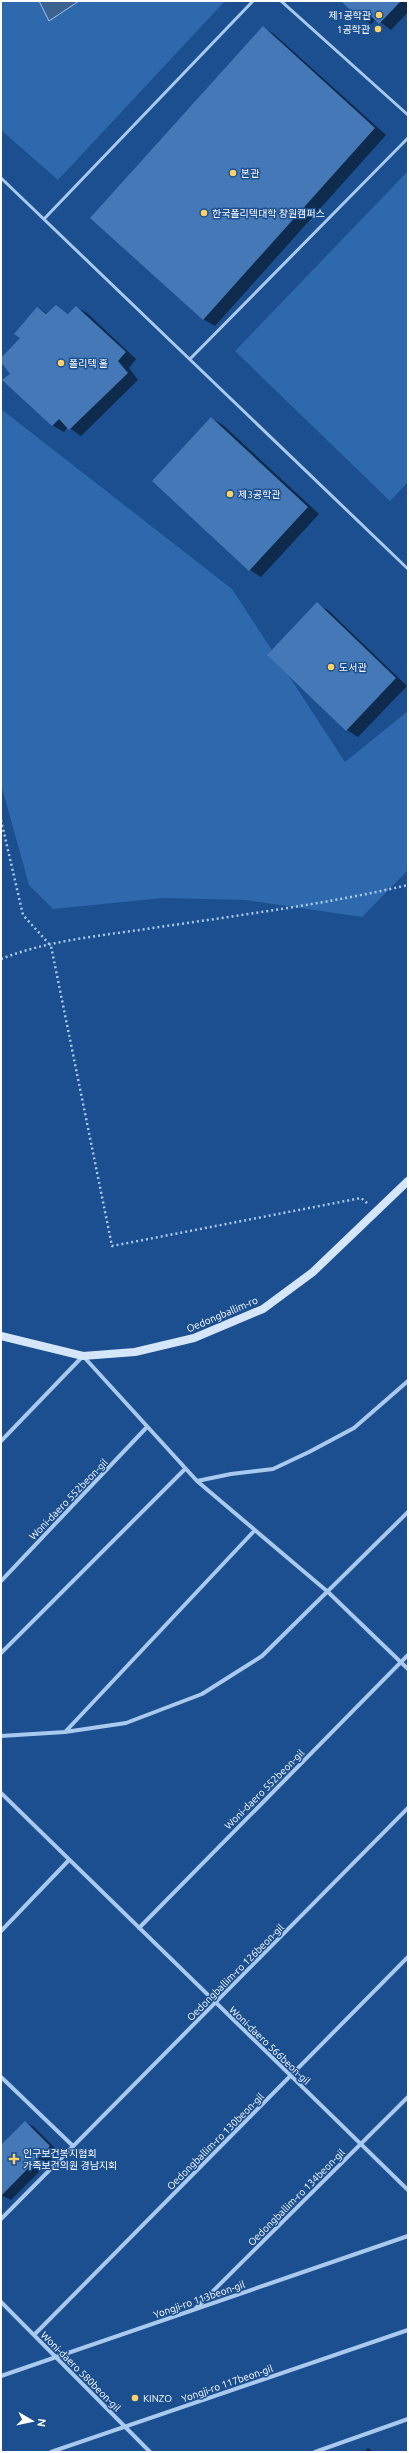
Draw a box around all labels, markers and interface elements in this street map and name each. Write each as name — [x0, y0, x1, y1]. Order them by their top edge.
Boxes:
place label: 제1공학관 — [329, 10, 372, 21]
marker: 제1공학관 — [374, 10, 384, 20]
place label: 1공학관 — [337, 24, 371, 35]
marker: 1공학관 — [373, 24, 383, 34]
marker: 본관 — [228, 168, 238, 178]
place label: 본관 — [241, 168, 260, 179]
marker: 한국폴리텍대학 창원캠퍼스 — [199, 208, 209, 218]
place label: 한국폴리텍대학 창원캠퍼스 — [212, 208, 325, 219]
marker: 폴리텍 홀 — [56, 358, 66, 368]
place label: 폴리텍 홀 — [69, 358, 108, 369]
marker: 제3공학관 — [225, 489, 235, 499]
place label: 제3공학관 — [238, 489, 281, 500]
marker: 도서관 — [326, 662, 336, 672]
place label: 도서관 — [339, 662, 367, 673]
street label: Oedongballim-ro — [185, 1294, 260, 1334]
street label: Woni-daero 552beon-gil — [27, 1456, 110, 1542]
street label: Woni-daero 552beon-gil — [222, 1747, 307, 1831]
street label: Oedongballim-ro 126beon-gil — [185, 1921, 286, 2023]
street label: Woni-daero 566beon-gil — [227, 2004, 313, 2087]
street label: Oedongballim-ro 130beon-gil — [165, 2090, 266, 2192]
street label: Oedongballim-ro 134beon-gil — [246, 2146, 347, 2248]
place label: 인구보건복지협회 가족보건의원 경남지회 — [23, 2148, 117, 2171]
marker: 인구보건복지협회 가족보건의원 경남지회 — [8, 2153, 20, 2165]
street label: Yongji-ro 113beon-gil — [152, 2279, 247, 2320]
street label: Woni-daero 580beon-gil — [39, 2329, 123, 2414]
street label: Yongji-ro 117beon-gil — [180, 2363, 275, 2404]
marker: KINZO — [130, 2393, 140, 2403]
place label: KINZO — [143, 2393, 172, 2404]
north arrow — [12, 2401, 52, 2441]
text: N — [35, 2418, 48, 2428]

